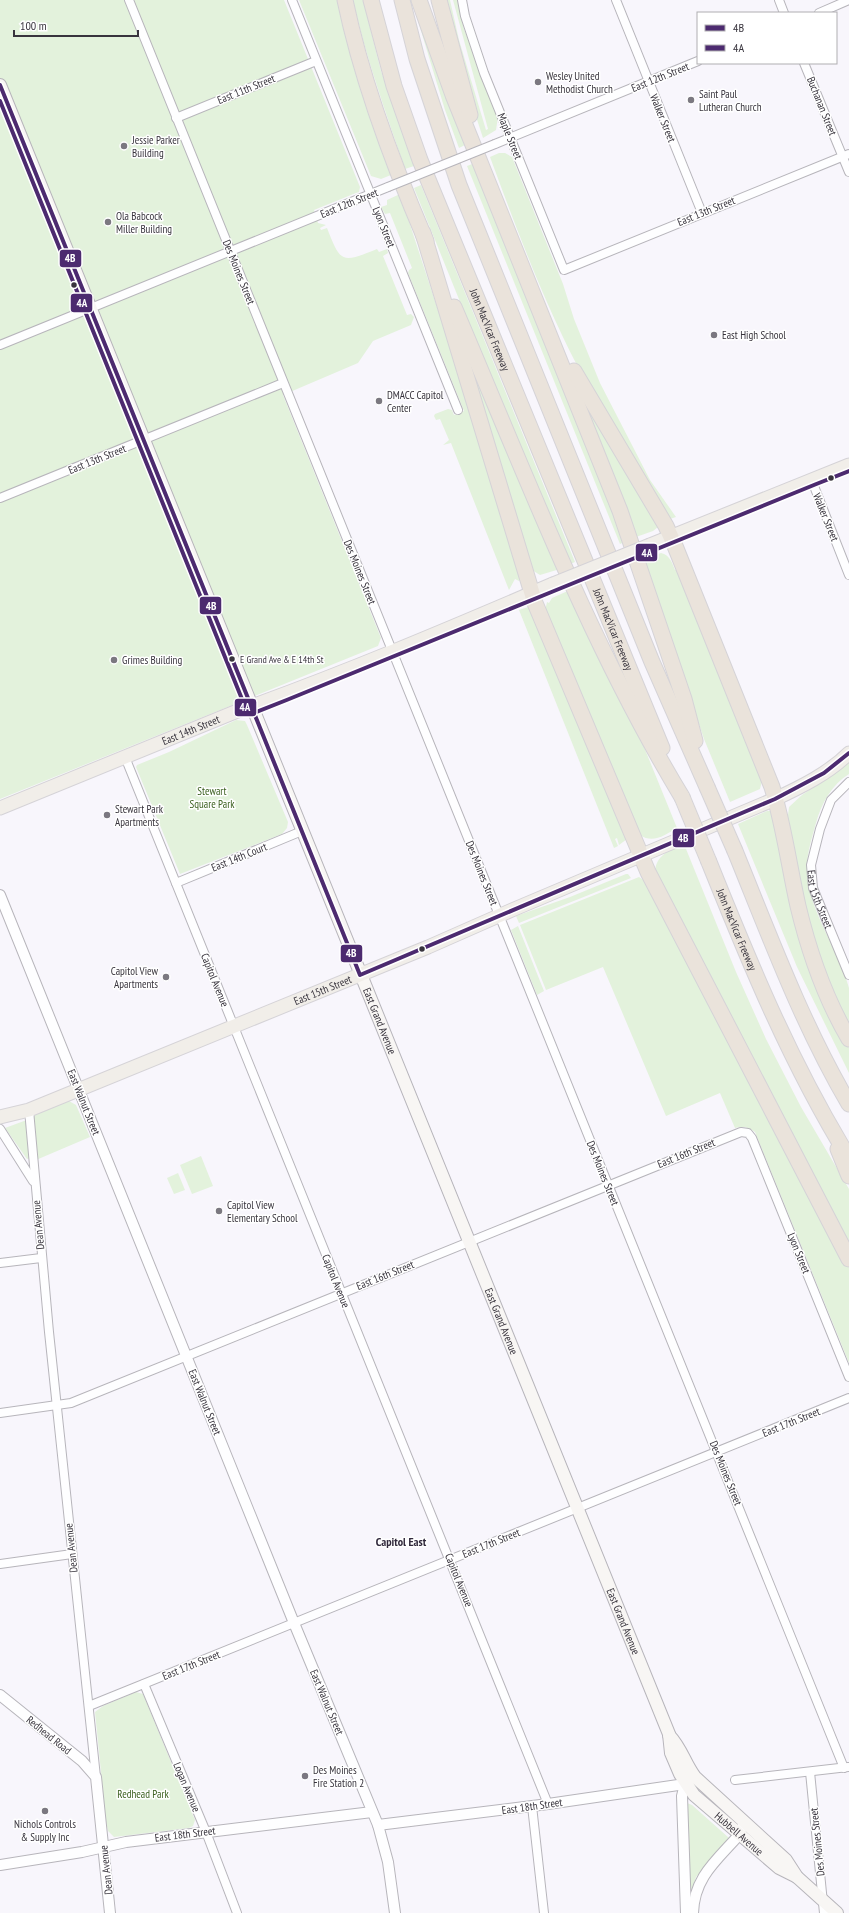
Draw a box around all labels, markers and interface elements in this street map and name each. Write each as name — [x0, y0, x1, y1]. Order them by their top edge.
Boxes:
scale bar — [14, 12, 138, 38]
legend — [697, 12, 837, 64]
text: 100 m — [20, 18, 47, 33]
text: 4B — [733, 20, 744, 35]
text: 4A — [733, 40, 744, 55]
street label: East 12th Street — [629, 59, 691, 95]
place label: Wesley United Methodist Church — [546, 69, 613, 96]
street label: East 11th Street — [215, 71, 277, 107]
street label: Buchanan Street — [804, 75, 840, 137]
marker: Wesley United Methodist Church — [533, 77, 543, 87]
place label: Saint Paul Lutheran Church — [699, 87, 762, 114]
street label: Walker Street — [647, 92, 679, 144]
marker: Saint Paul Lutheran Church — [686, 95, 696, 105]
street label: Maple Street — [494, 111, 526, 161]
place label: Jessie Parker Building — [131, 133, 180, 160]
marker: Jessie Parker Building — [119, 141, 129, 151]
street label: East 12th Street — [318, 185, 380, 221]
street label: East 13th Street — [675, 193, 737, 229]
street label: Lyon Street — [370, 205, 398, 249]
place label: Ola Babcock Miller Building — [116, 209, 172, 236]
marker: Ola Babcock Miller Building — [103, 217, 113, 227]
street label: Des Moines Street — [220, 238, 258, 306]
line badge: 4B — [59, 249, 82, 268]
text: 4B — [65, 251, 76, 265]
unlabelled marker — [69, 280, 79, 290]
street label: John MacVicar Freeway — [466, 286, 513, 374]
line badge: 4A — [70, 293, 93, 313]
text: 4A — [77, 296, 88, 310]
place label: East High School — [722, 328, 786, 342]
marker: East High School — [709, 330, 719, 340]
place label: DMACC Capitol Center — [387, 388, 444, 415]
marker: DMACC Capitol Center — [374, 396, 384, 406]
street label: East 13th Street — [66, 441, 128, 477]
unlabelled marker — [826, 473, 836, 483]
street label: Walker Street — [810, 491, 842, 543]
street label: Des Moines Street — [341, 538, 379, 606]
line badge: 4A — [635, 543, 658, 562]
text: 4A — [642, 546, 653, 560]
street label: John MacVicar Freeway — [590, 585, 637, 673]
line badge: 4B — [199, 596, 222, 615]
text: 4B — [206, 599, 217, 613]
place label: Grimes Building — [122, 653, 182, 667]
place label: E Grand Ave & E 14th St — [240, 653, 324, 666]
marker: E Grand Ave & E 14th St — [227, 654, 237, 664]
marker: Grimes Building — [109, 655, 119, 665]
line badge: 4A — [234, 698, 257, 717]
text: 4A — [240, 700, 251, 714]
street label: East 14th Street — [160, 712, 222, 748]
park label: Stewart Square Park — [190, 784, 235, 811]
place label: Stewart Park Apartments — [115, 802, 164, 829]
marker: Stewart Park Apartments — [102, 810, 112, 820]
line badge: 4B — [672, 828, 695, 848]
text: 4B — [678, 831, 689, 845]
street label: East 14th Court — [209, 839, 269, 875]
street label: Des Moines Street — [463, 839, 501, 907]
street label: East 15th Street — [804, 869, 836, 930]
street label: John MacVicar Freeway — [713, 886, 760, 974]
line badge: 4B — [340, 944, 363, 963]
unlabelled marker — [417, 944, 427, 954]
text: 4B — [346, 946, 357, 960]
street label: Capitol Avenue — [198, 951, 232, 1009]
place label: Capitol View Apartments — [111, 964, 159, 991]
marker: Capitol View Apartments — [161, 972, 171, 982]
street label: East 15th Street — [292, 972, 354, 1008]
street label: East Grand Avenue — [360, 986, 400, 1057]
street label: East Walnut Street — [64, 1067, 104, 1137]
street label: East 16th Street — [655, 1135, 717, 1171]
street label: Des Moines Street — [584, 1139, 622, 1207]
place label: Capitol View Elementary School — [227, 1198, 298, 1225]
street label: Dean Avenue — [29, 1199, 47, 1250]
marker: Capitol View Elementary School — [214, 1206, 224, 1216]
street label: Lyon Street — [785, 1231, 813, 1275]
street label: Capitol Avenue — [319, 1252, 353, 1310]
street label: East 16th Street — [354, 1257, 416, 1293]
street label: East Grand Avenue — [482, 1286, 521, 1357]
street label: East Walnut Street — [185, 1367, 225, 1437]
street label: East 17th Street — [760, 1404, 822, 1440]
street label: Des Moines Street — [707, 1439, 745, 1507]
street label: Dean Avenue — [61, 1522, 81, 1573]
street label: East 17th Street — [460, 1525, 522, 1561]
district label: Capitol East — [376, 1534, 427, 1549]
street label: Capitol Avenue — [442, 1551, 476, 1609]
street label: East Grand Avenue — [604, 1586, 643, 1657]
street label: East 17th Street — [160, 1647, 222, 1683]
street label: East Walnut Street — [307, 1667, 347, 1737]
street label: Redhead Road — [24, 1713, 74, 1758]
street label: Logan Avenue — [170, 1760, 204, 1814]
place label: Des Moines Fire Station 2 — [313, 1763, 364, 1790]
marker: Des Moines Fire Station 2 — [300, 1771, 310, 1781]
park label: Redhead Park — [117, 1787, 169, 1801]
street label: East 18th Street — [501, 1795, 563, 1817]
marker: Nichols Controls & Supply Inc — [40, 1806, 50, 1816]
street label: Des Moines Street — [806, 1807, 828, 1877]
street label: Hubbell Avenue — [712, 1809, 767, 1859]
place label: Nichols Controls & Supply Inc — [14, 1817, 76, 1844]
street label: East 18th Street — [154, 1823, 216, 1845]
street label: Dean Avenue — [96, 1844, 116, 1895]

